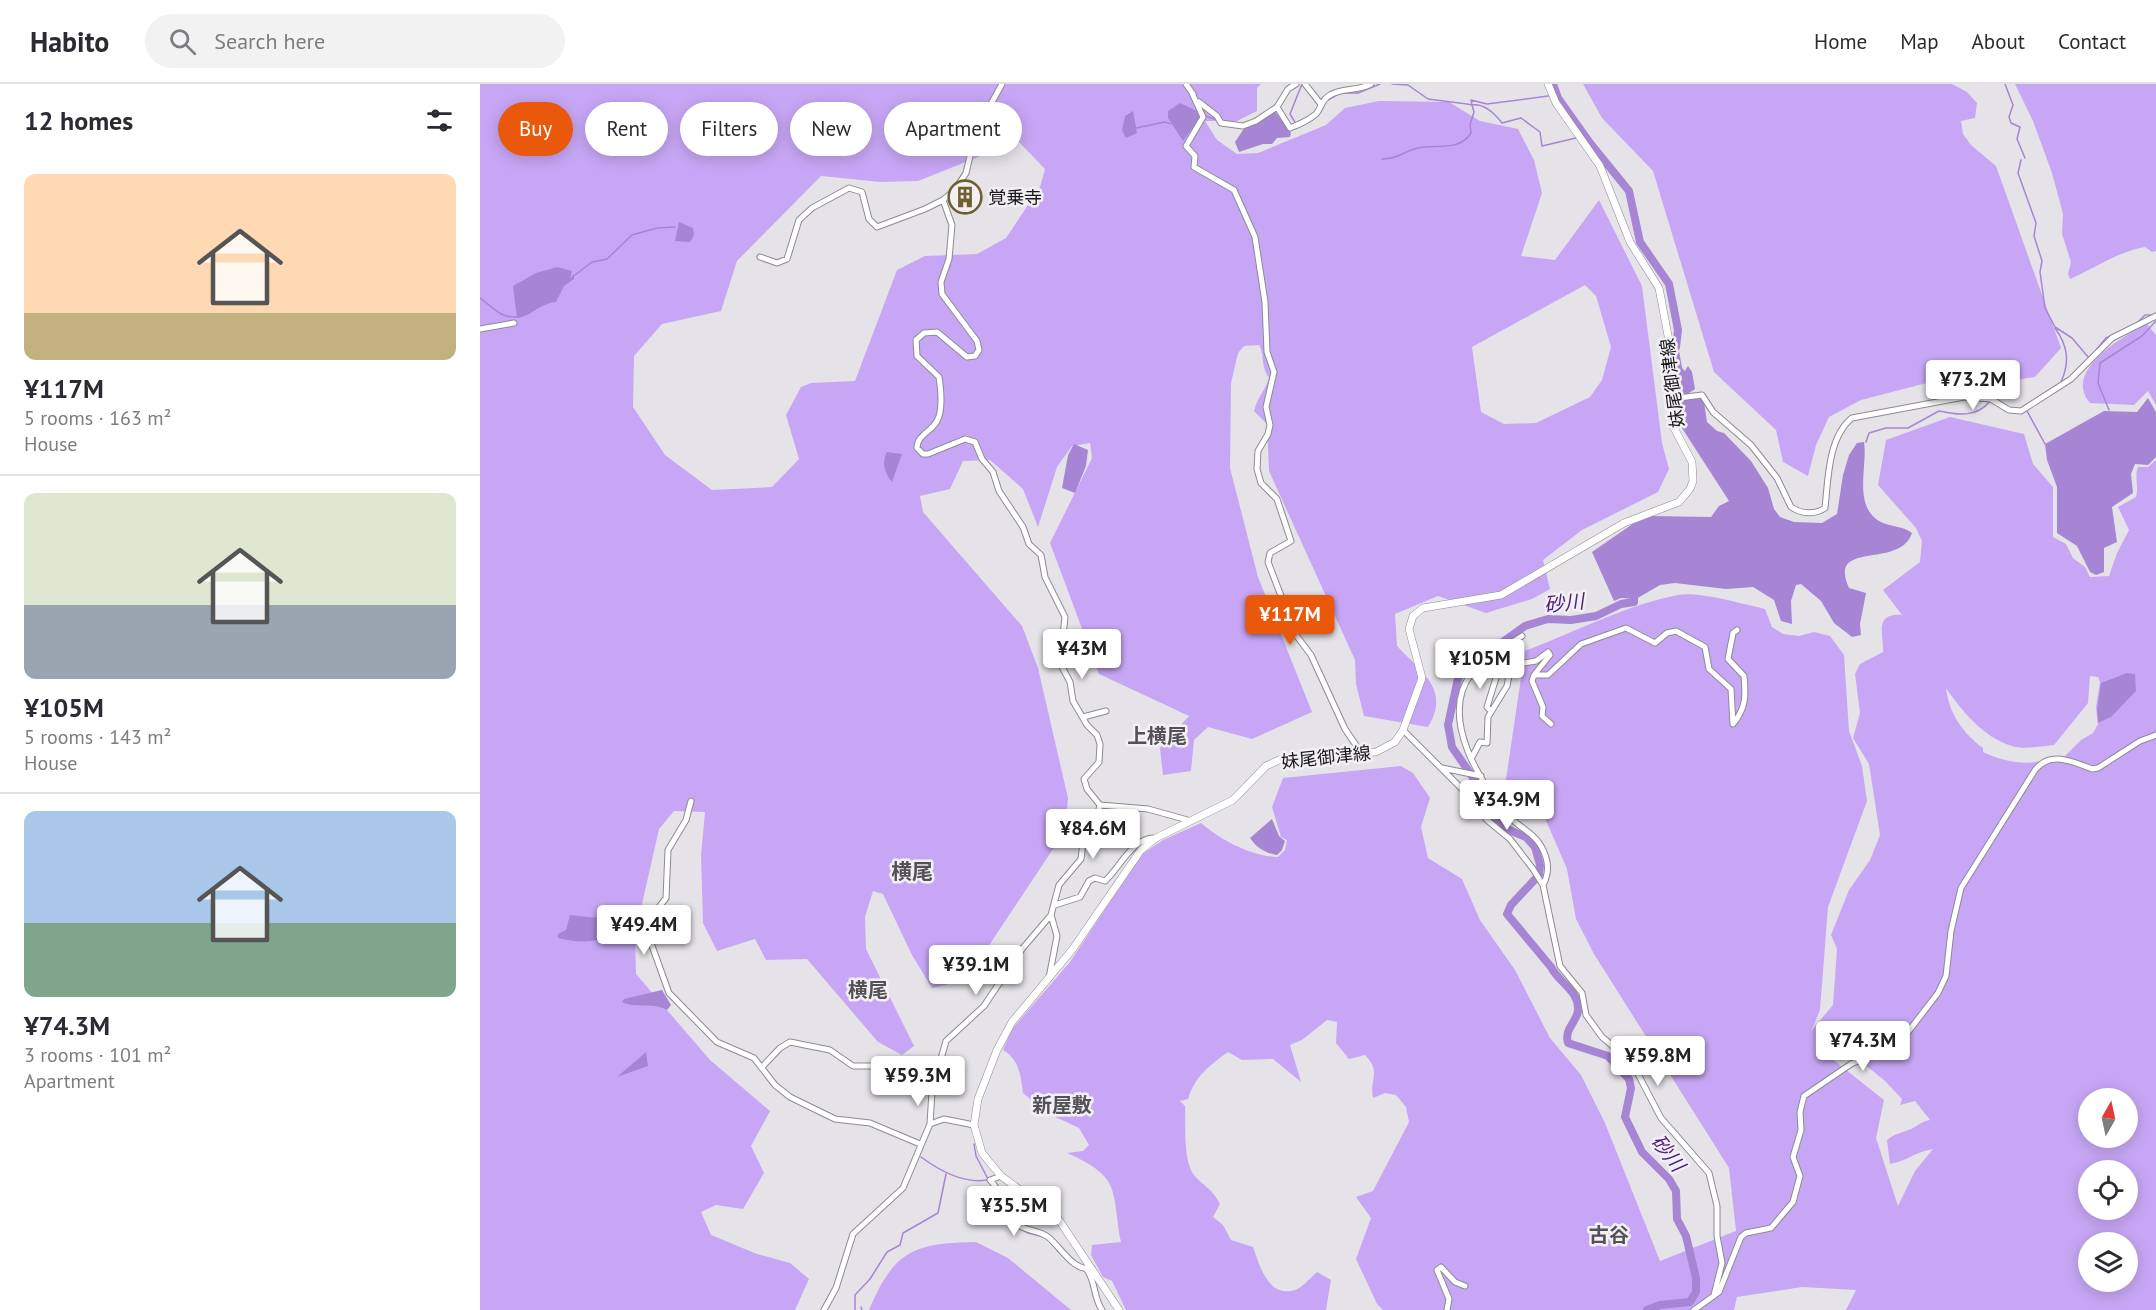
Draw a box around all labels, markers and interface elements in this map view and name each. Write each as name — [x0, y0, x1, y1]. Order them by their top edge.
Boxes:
search box — [145, 14, 565, 68]
text: Habito — [30, 23, 109, 60]
icon: search — [166, 25, 199, 58]
text: Search here — [214, 27, 325, 55]
text: Home — [1814, 28, 1867, 55]
text: Map — [1900, 28, 1939, 55]
text: About — [1972, 28, 2025, 55]
text: Contact — [2058, 28, 2126, 55]
chip: Buy — [498, 102, 573, 156]
chip: Rent — [585, 102, 668, 156]
chip: Filters — [680, 102, 778, 156]
chip: New — [790, 102, 872, 156]
chip: Apartment — [884, 102, 1022, 156]
text: 12 homes — [24, 104, 133, 137]
icon: filters — [423, 104, 456, 137]
building icon: 覚乗寺 — [947, 179, 983, 215]
place label: 覚乗寺 — [988, 186, 1042, 209]
icon: home — [186, 213, 294, 321]
street label: 妹尾御津線 — [1655, 337, 1689, 429]
pin: ¥73.2M — [1924, 360, 2022, 411]
text: ¥73.2M — [1940, 366, 2006, 392]
text: ¥117M — [24, 372, 104, 405]
text: 5 rooms · 163 m² — [24, 405, 171, 431]
text: House — [24, 431, 78, 457]
icon: home — [186, 532, 294, 640]
water label: 砂川 — [1543, 588, 1587, 618]
pin: ¥117M — [1248, 595, 1332, 646]
text: ¥117M — [1259, 601, 1321, 627]
pin: ¥43M — [1046, 629, 1118, 680]
text: ¥43M — [1057, 635, 1107, 661]
pin: ¥105M — [1438, 639, 1522, 690]
text: ¥105M — [1449, 645, 1511, 671]
text: ¥105M — [24, 691, 104, 724]
district label: 上横尾 — [1127, 723, 1187, 749]
text: 5 rooms · 143 m² — [24, 724, 171, 750]
street label: 妹尾御津線 — [1280, 741, 1372, 773]
text: House — [24, 750, 78, 776]
pin: ¥34.9M — [1458, 780, 1556, 831]
text: ¥34.9M — [1474, 786, 1540, 812]
pin: ¥84.6M — [1044, 809, 1142, 860]
text: ¥84.6M — [1060, 815, 1126, 841]
icon: home — [186, 850, 294, 958]
district label: 横尾 — [891, 858, 933, 885]
pin: ¥49.4M — [595, 905, 693, 956]
text: ¥49.4M — [611, 911, 677, 937]
pin: ¥39.1M — [927, 945, 1025, 996]
text: ¥39.1M — [943, 951, 1009, 977]
district label: 横尾 — [848, 977, 888, 1003]
text: ¥74.3M — [24, 1009, 110, 1042]
pin: ¥74.3M — [1814, 1021, 1912, 1072]
text: ¥74.3M — [1830, 1027, 1896, 1053]
pin: ¥59.8M — [1609, 1036, 1707, 1087]
text: 3 rooms · 101 m² — [24, 1042, 171, 1068]
text: ¥59.8M — [1625, 1042, 1691, 1068]
pin: ¥59.3M — [869, 1056, 967, 1107]
text: ¥59.3M — [885, 1062, 951, 1088]
text: Apartment — [24, 1068, 115, 1094]
north arrow — [2078, 1088, 2138, 1148]
map controls — [2078, 1088, 2138, 1292]
district label: 新屋敷 — [1032, 1092, 1092, 1118]
water label: 砂川 — [1645, 1129, 1692, 1178]
button: locate — [2078, 1160, 2138, 1220]
pin: ¥35.5M — [965, 1186, 1063, 1237]
text: ¥35.5M — [981, 1192, 1047, 1218]
district label: 古谷 — [1589, 1222, 1629, 1248]
button: layers — [2078, 1232, 2138, 1292]

